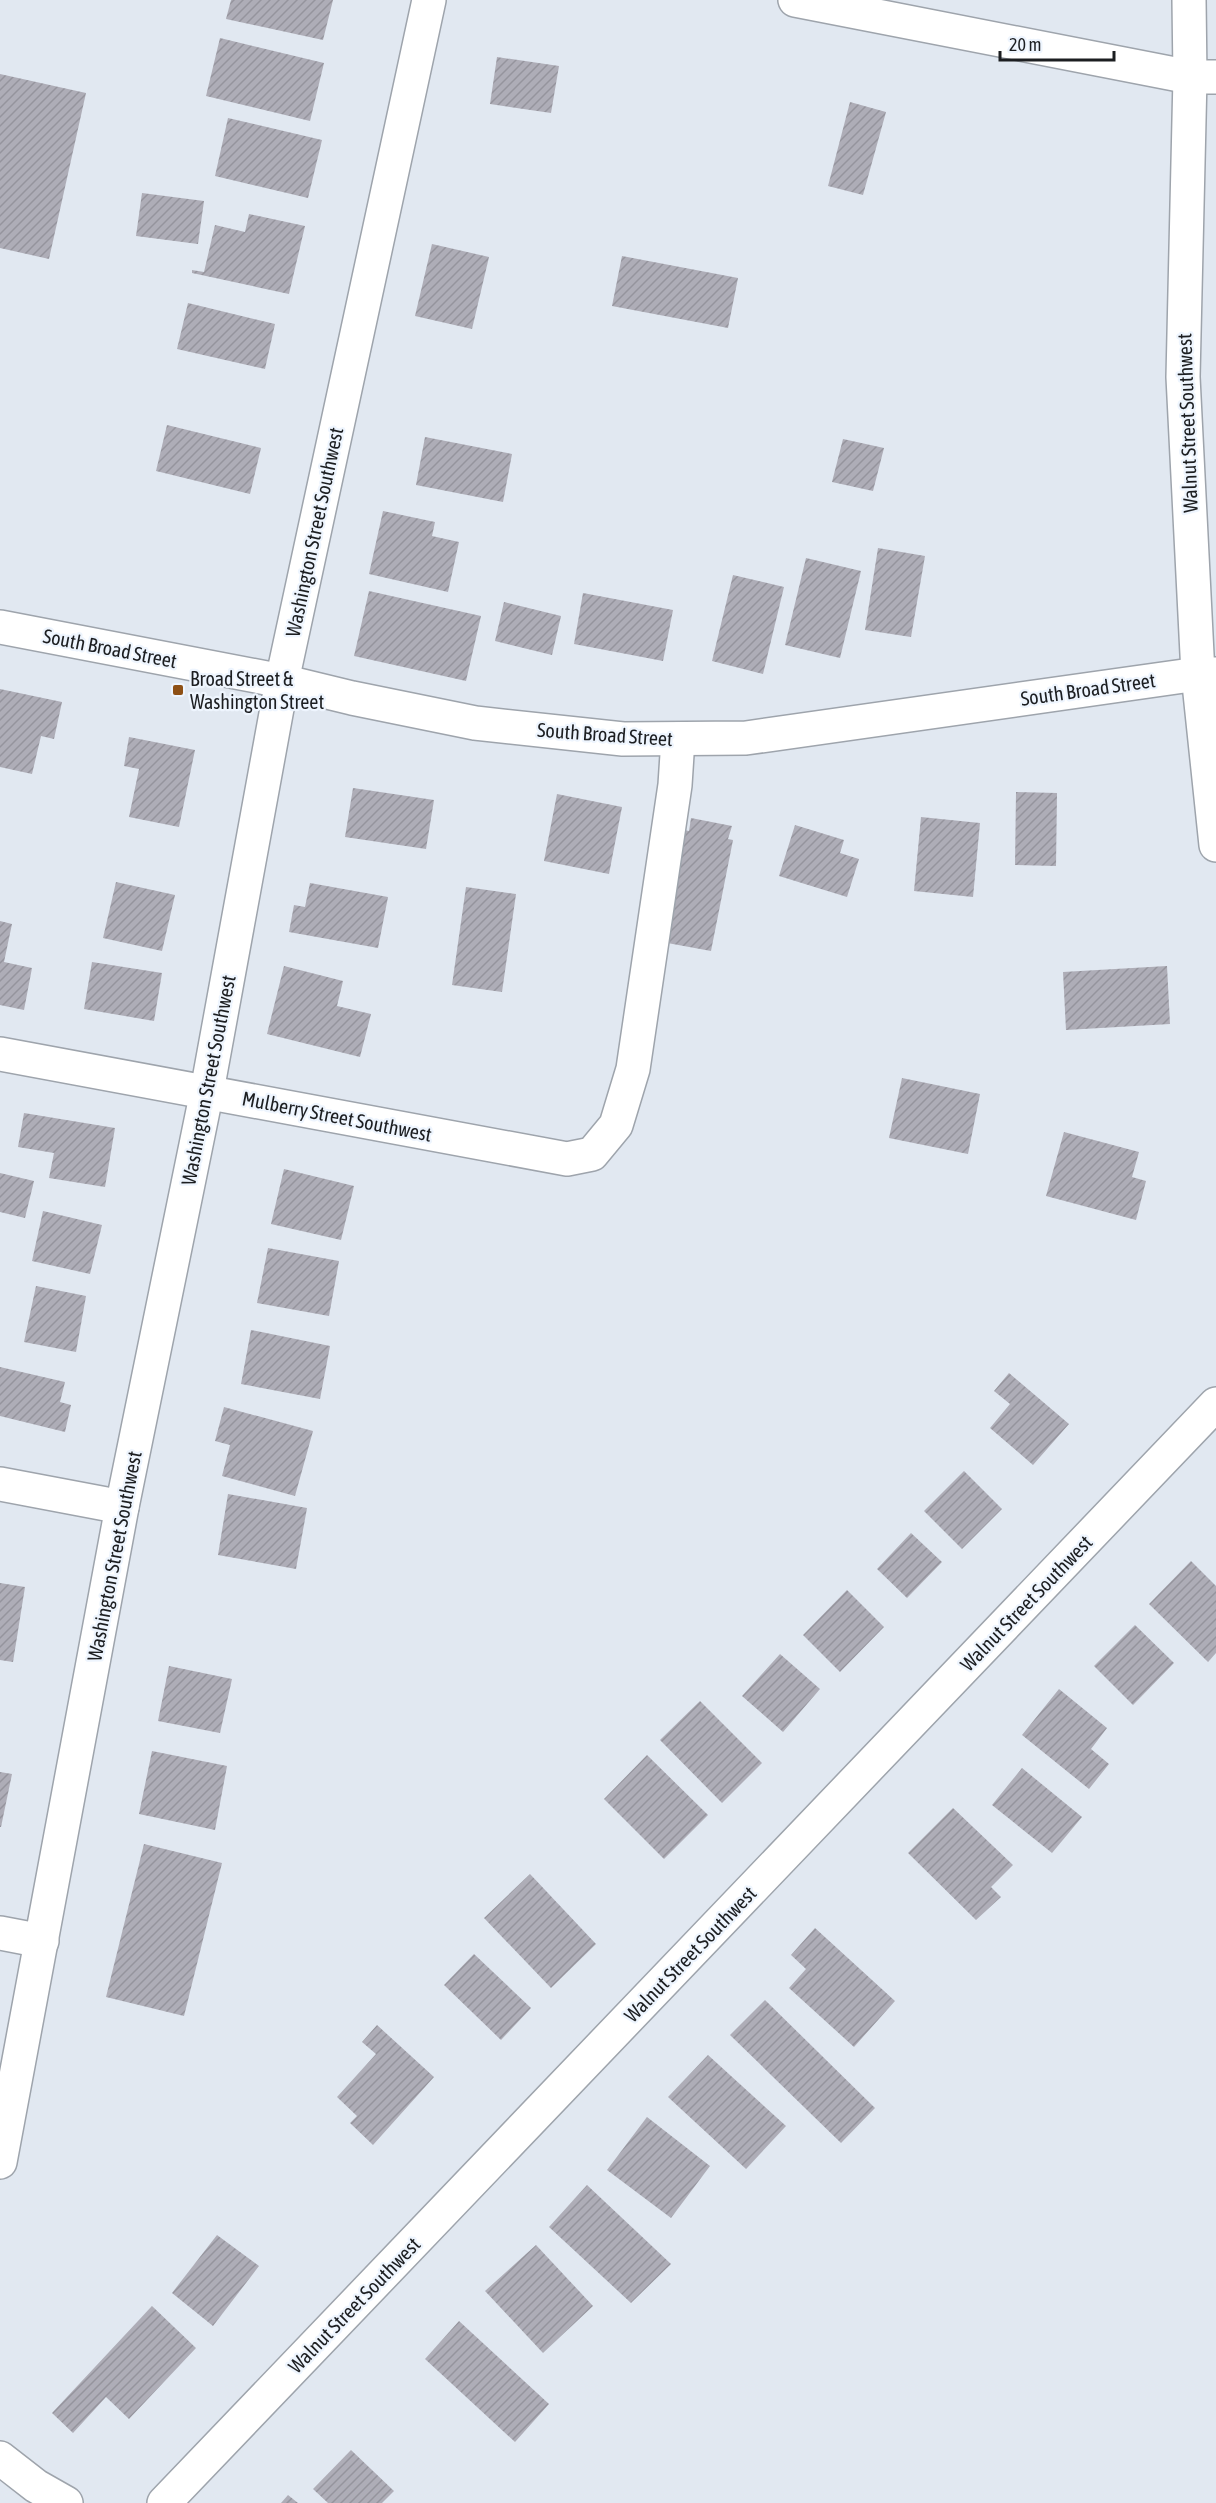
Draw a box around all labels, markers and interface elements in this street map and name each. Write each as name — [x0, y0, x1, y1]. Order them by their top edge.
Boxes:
scale bar — [1000, 24, 1114, 62]
text: 20 m — [1009, 34, 1041, 55]
street label: Walnut Street Southwest — [1172, 333, 1202, 513]
street label: Washington Street Southwest — [281, 425, 347, 639]
street label: South Broad Street — [41, 624, 179, 672]
place label: Broad Street & Washington Street — [190, 667, 324, 713]
street label: South Broad Street — [1019, 668, 1157, 710]
marker: Broad Street & Washington Street — [171, 683, 185, 697]
street label: South Broad Street — [536, 718, 674, 750]
street label: Washington Street Southwest — [176, 973, 240, 1187]
street label: Mulberry Street Southwest — [240, 1086, 434, 1146]
street label: Washington Street Southwest — [82, 1449, 146, 1663]
street label: Walnut Street Southwest — [955, 1530, 1097, 1676]
street label: Walnut Street Southwest — [619, 1881, 761, 2027]
street label: Walnut Street Southwest — [283, 2232, 425, 2378]

